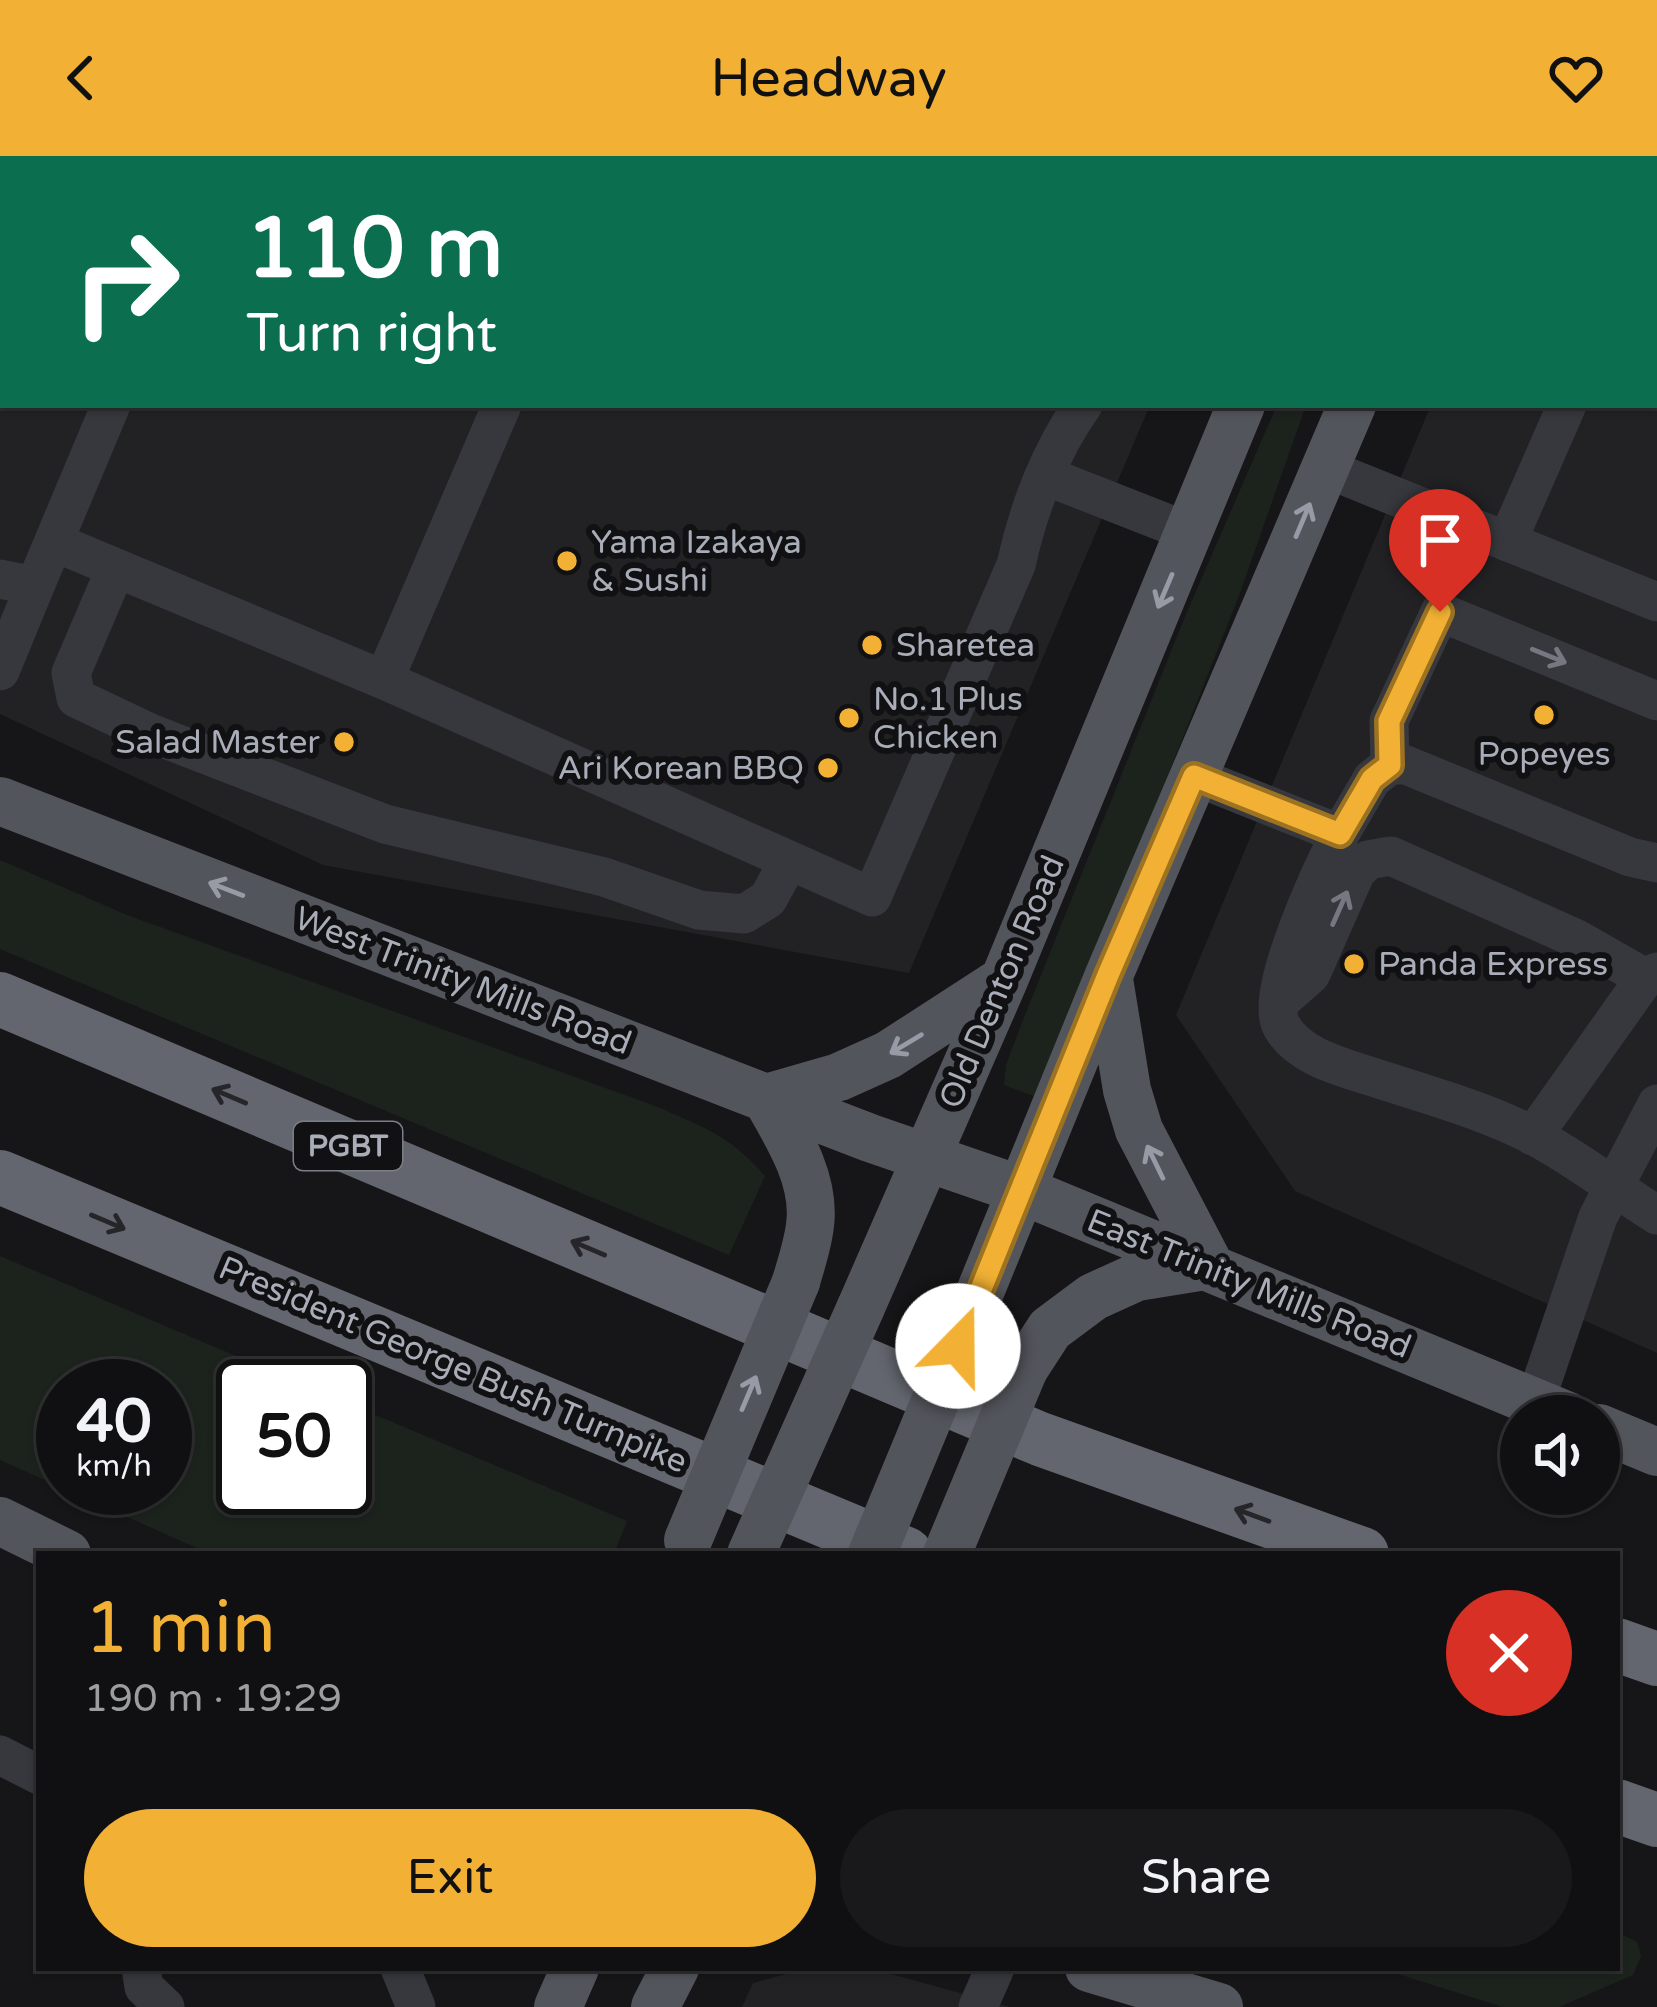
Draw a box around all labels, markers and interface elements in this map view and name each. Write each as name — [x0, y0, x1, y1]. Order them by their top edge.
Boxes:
icon: back — [48, 45, 114, 111]
icon: heart — [1543, 45, 1609, 111]
text: Headway — [710, 46, 947, 111]
text: 110 m — [246, 199, 503, 300]
icon: right — [48, 204, 204, 360]
text: Turn right — [246, 301, 497, 366]
pin — [1389, 489, 1491, 612]
one-way arrow — [1294, 502, 1315, 539]
icon: arrive — [1407, 507, 1473, 573]
place label: Yama Izakaya & Sushi — [591, 523, 802, 600]
marker: Yama Izakaya & Sushi — [554, 548, 580, 574]
one-way arrow — [1153, 572, 1174, 609]
place label: Sharetea — [896, 626, 1035, 665]
marker: Sharetea — [859, 632, 885, 658]
one-way arrow — [1529, 647, 1566, 668]
place label: No.1 Plus Chicken — [873, 680, 1023, 757]
marker: Popeyes — [1531, 702, 1557, 728]
marker: No.1 Plus Chicken — [836, 705, 862, 731]
place label: Salad Master — [115, 723, 320, 762]
marker: Salad Master — [331, 729, 357, 755]
place label: Popeyes — [1477, 735, 1611, 774]
place label: Ari Korean BBQ — [557, 749, 804, 788]
marker: Ari Korean BBQ — [815, 755, 841, 781]
street label: Old Denton Road — [931, 850, 1073, 1114]
one-way arrow — [208, 877, 245, 899]
one-way arrow — [1331, 890, 1353, 926]
street label: West Trinity Mills Road — [289, 899, 637, 1063]
place label: Panda Express — [1378, 945, 1608, 984]
marker: Panda Express — [1341, 951, 1367, 977]
one-way arrow — [889, 1033, 924, 1057]
one-way arrow — [211, 1084, 248, 1105]
road number: PGBT — [294, 1122, 402, 1170]
one-way arrow — [1143, 1145, 1166, 1180]
street label: East Trinity Mills Road — [1081, 1201, 1417, 1367]
one-way arrow — [89, 1213, 126, 1234]
one-way arrow — [570, 1236, 607, 1257]
street label: President George Bush Turnpike — [213, 1248, 693, 1482]
position arrow — [895, 1283, 1021, 1409]
speed limit sign: 50 — [216, 1359, 372, 1515]
one-way arrow — [740, 1376, 762, 1412]
text: 40 — [76, 1386, 152, 1458]
map controls — [1500, 1395, 1620, 1515]
button: sound — [1500, 1395, 1620, 1515]
text: km/h — [76, 1448, 152, 1485]
one-way arrow — [1234, 1503, 1271, 1524]
text: 1 min — [84, 1586, 276, 1673]
button: close — [1446, 1590, 1572, 1716]
text: 190 m · 19:29 — [84, 1675, 342, 1722]
button: Exit — [84, 1809, 816, 1947]
button: Share — [840, 1809, 1572, 1947]

